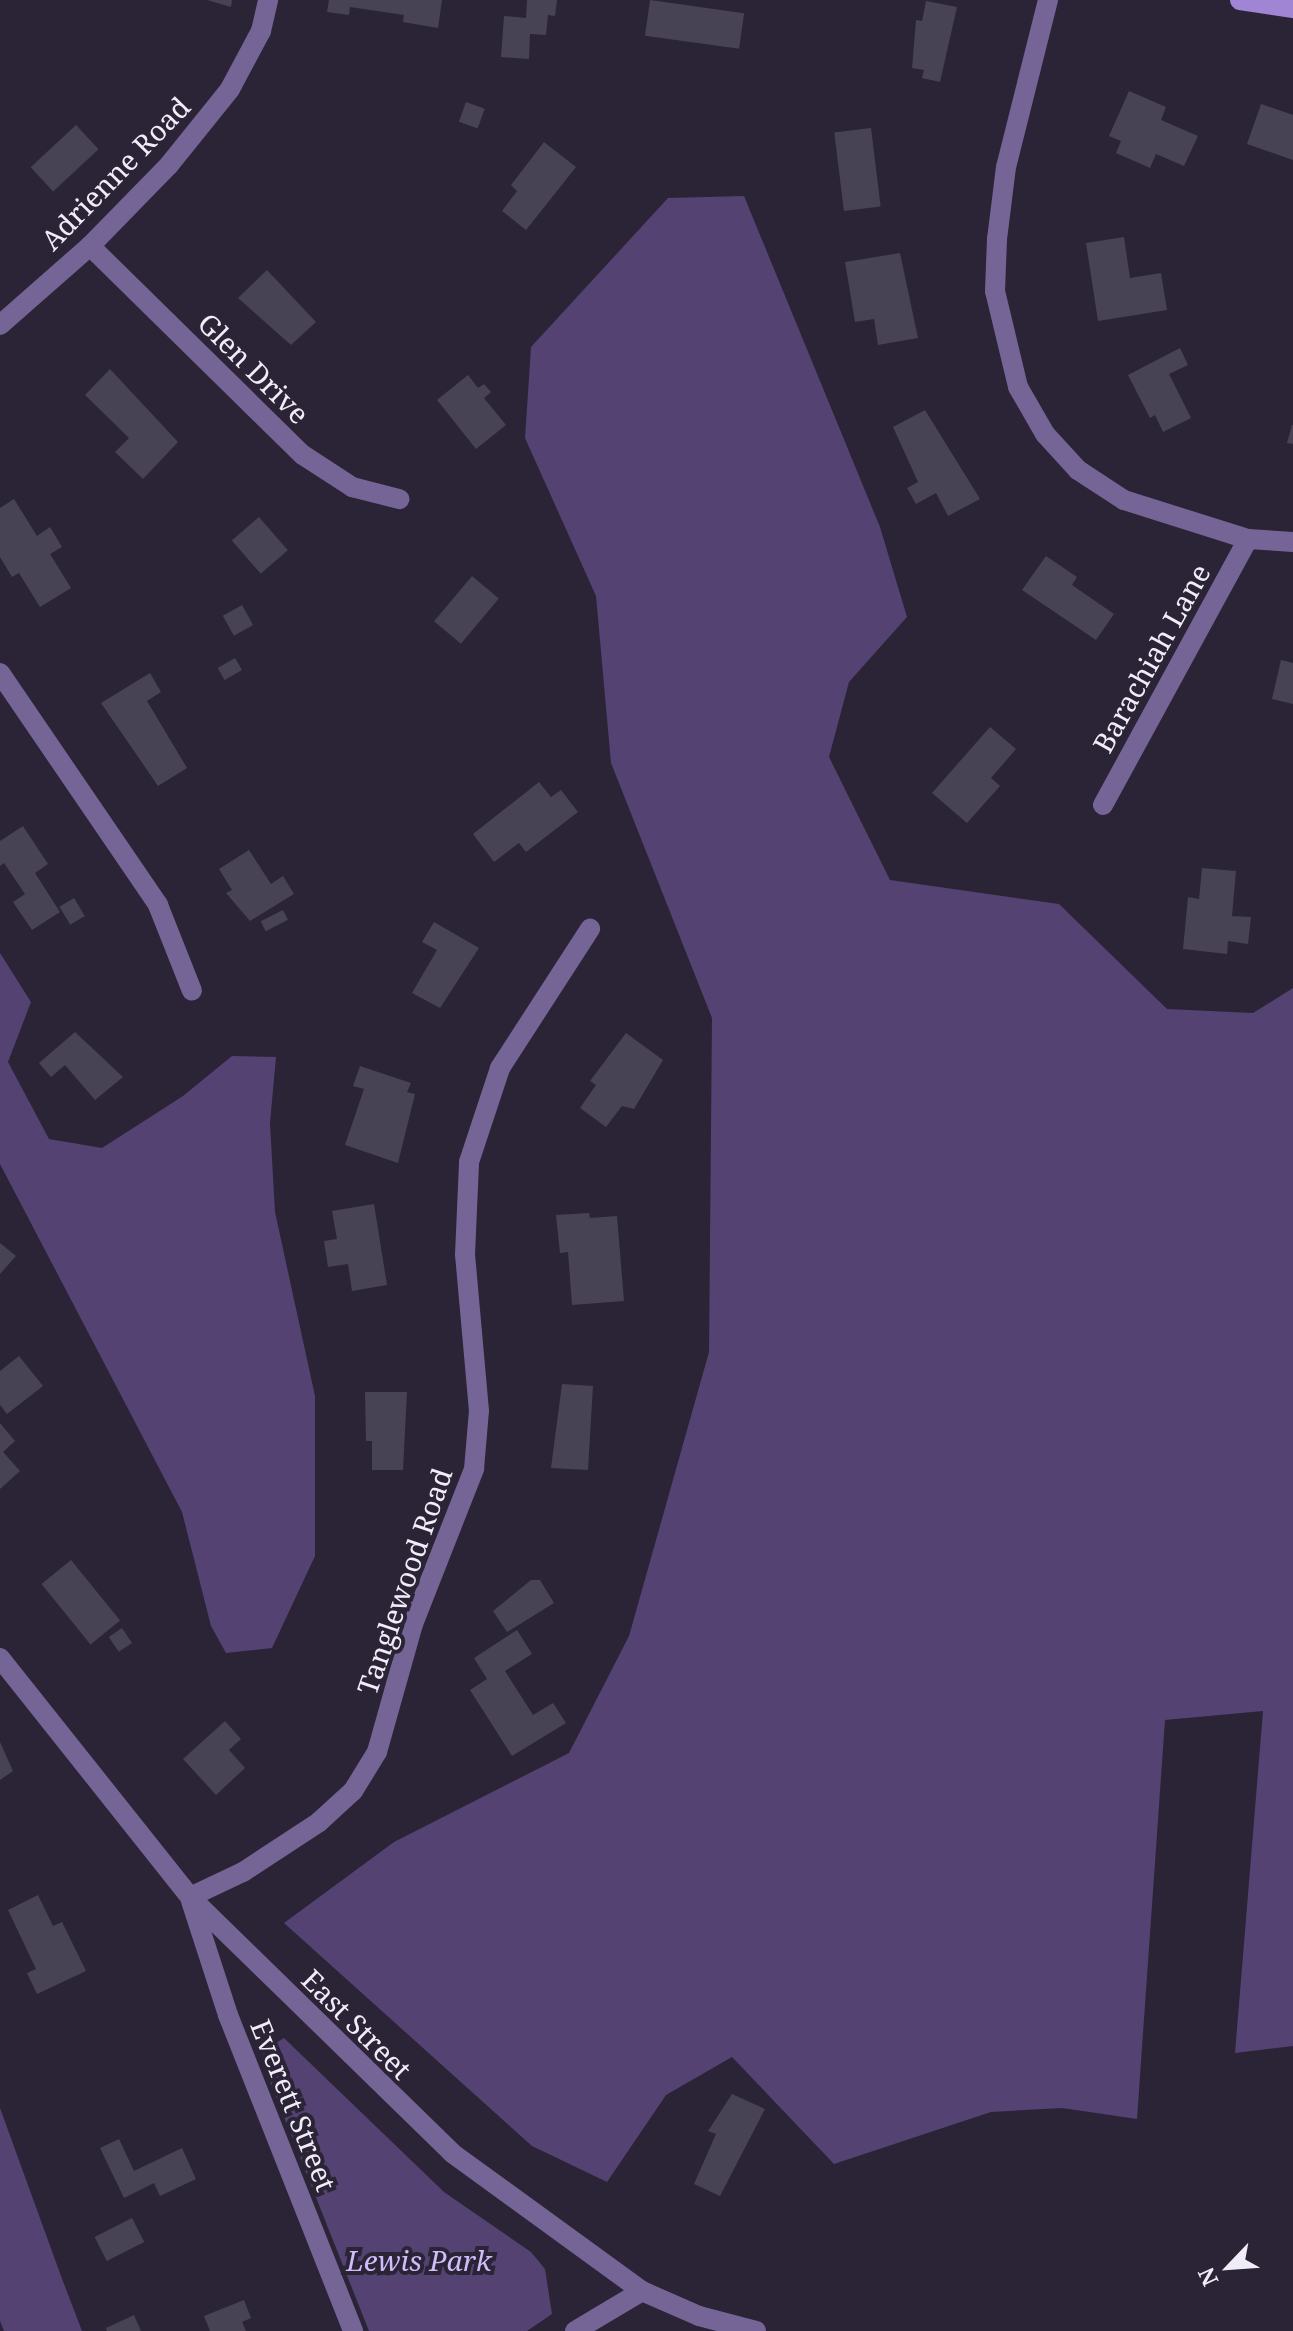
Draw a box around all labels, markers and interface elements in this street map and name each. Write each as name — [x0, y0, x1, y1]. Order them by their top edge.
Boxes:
street label: Adrienne Road — [34, 90, 196, 256]
street label: Glen Drive — [192, 306, 316, 430]
street label: Barachiah Lane — [1085, 558, 1217, 758]
street label: Tanglewood Road — [349, 1463, 459, 1699]
street label: East Street — [295, 1962, 419, 2086]
street label: Everett Street — [244, 2014, 344, 2196]
north arrow — [1189, 2227, 1269, 2307]
park label: Lewis Park — [346, 2243, 492, 2277]
text: N — [1190, 2263, 1225, 2291]

